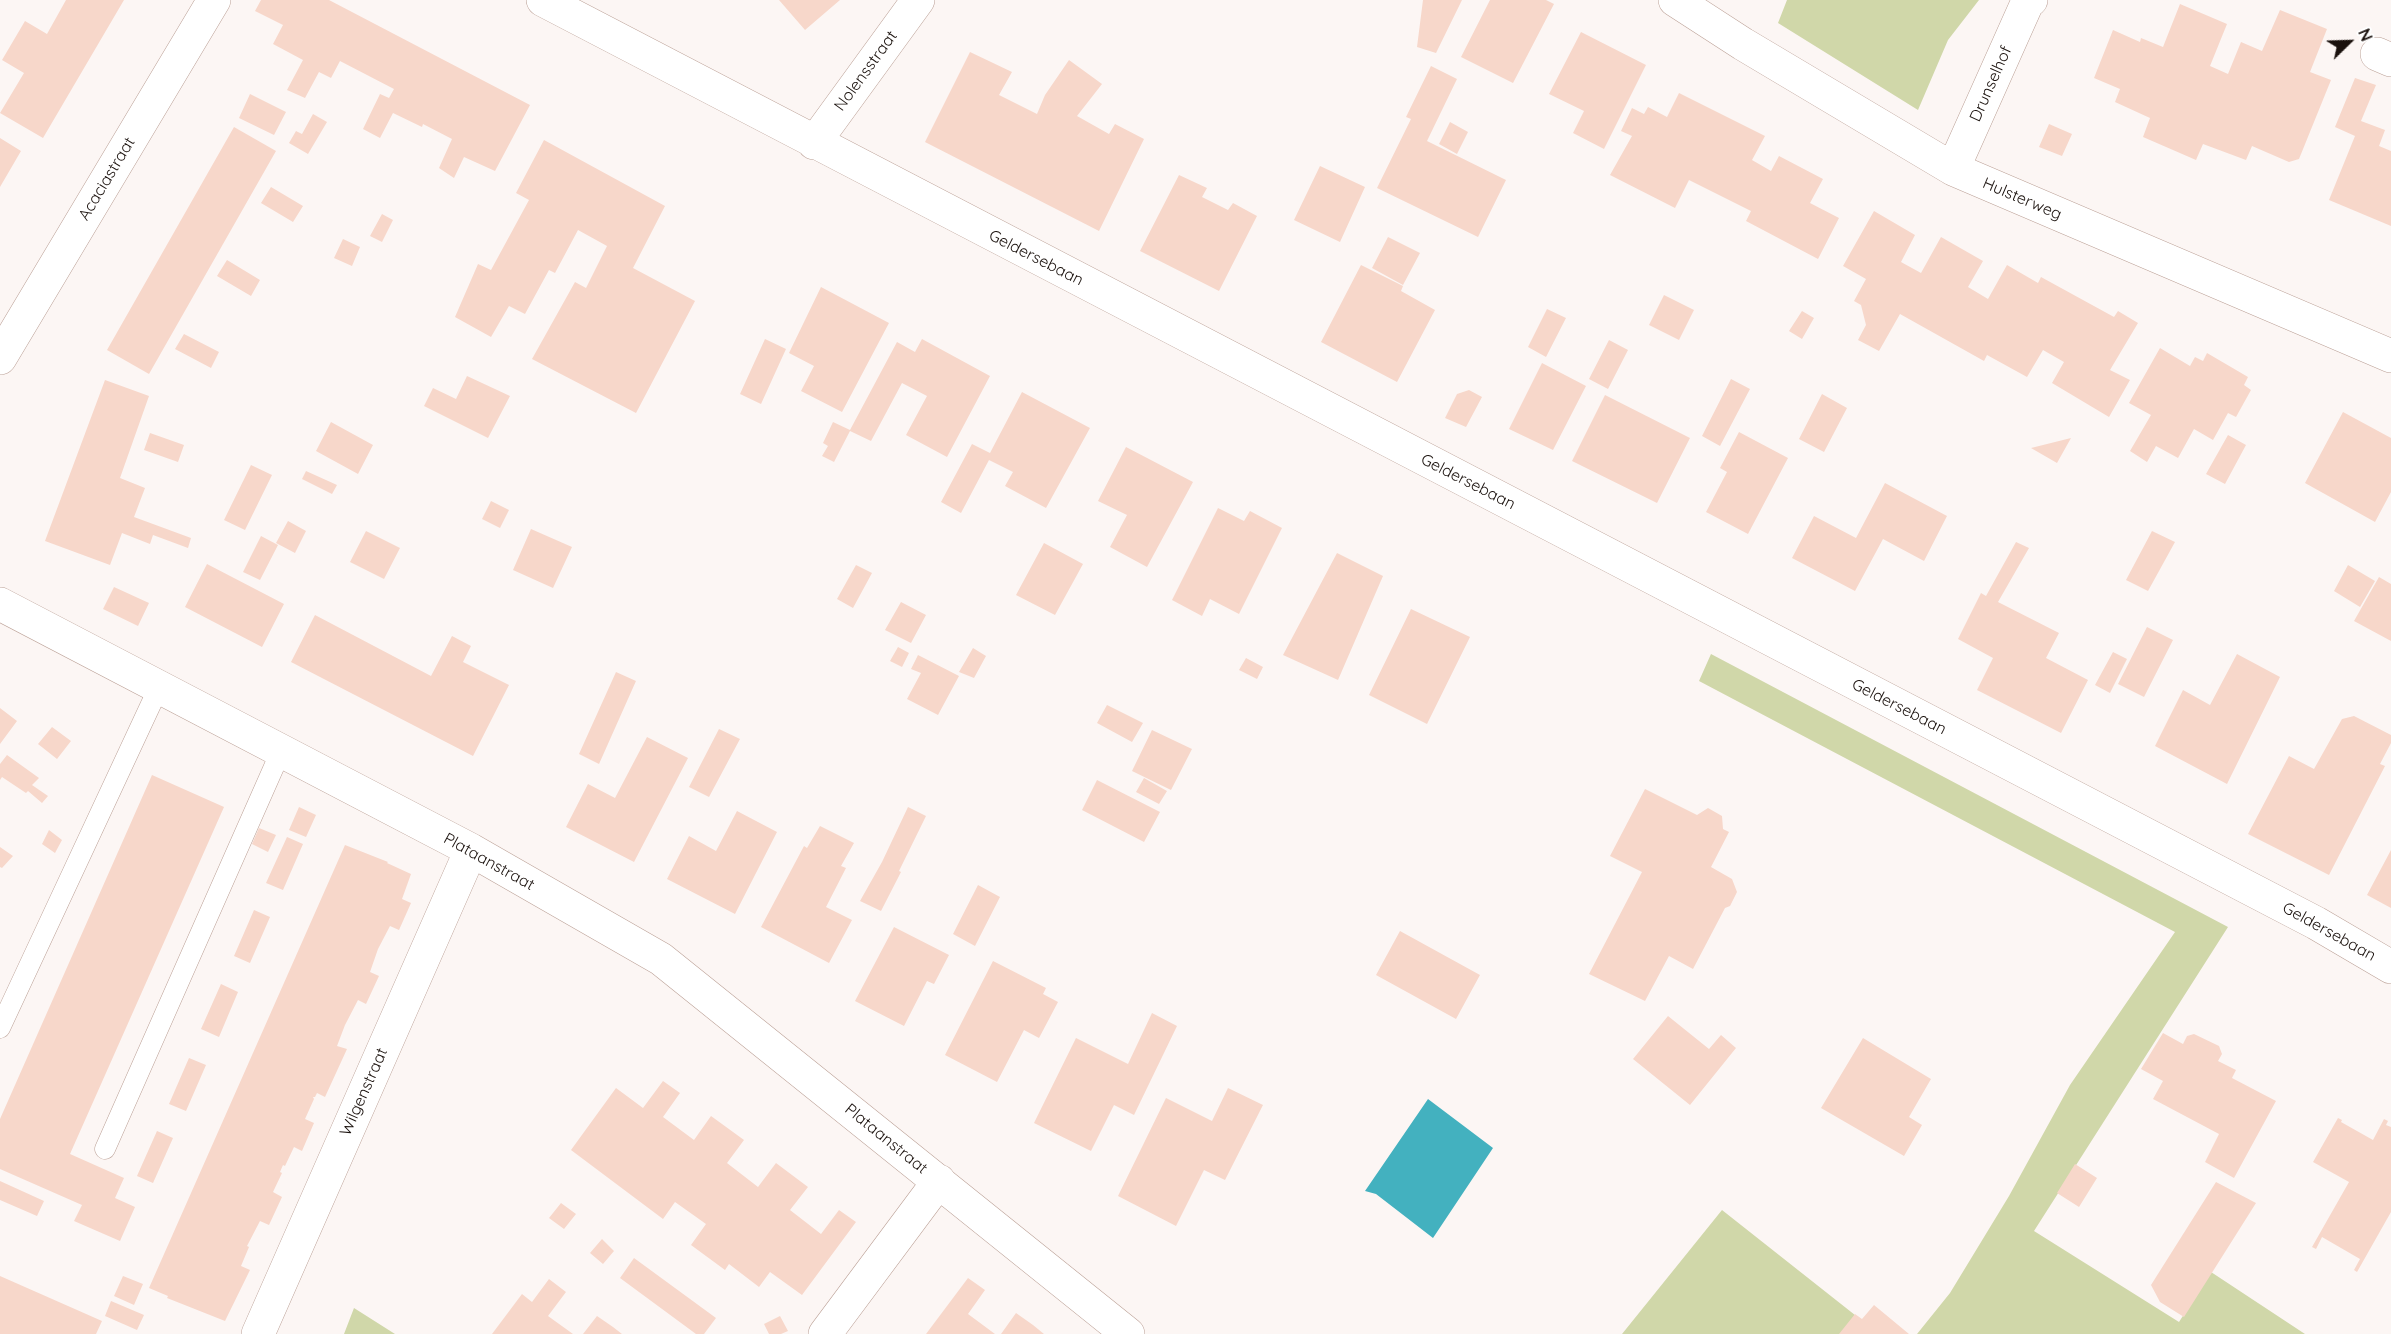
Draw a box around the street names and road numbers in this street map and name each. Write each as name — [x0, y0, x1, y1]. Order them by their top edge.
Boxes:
street label: Nolensstraat — [830, 27, 902, 115]
street label: Drunselhof — [1966, 43, 2016, 125]
street label: Acaciastraat — [75, 134, 139, 224]
street label: Hulsterweg — [1980, 174, 2064, 224]
street label: Geldersebaan — [985, 226, 1087, 290]
street label: Geldersebaan — [1417, 450, 1519, 514]
street label: Geldersebaan — [1848, 675, 1950, 739]
street label: Plataanstraat — [440, 829, 538, 895]
street label: Geldersebaan — [2279, 898, 2379, 966]
street label: Wilgenstraat — [336, 1045, 392, 1139]
street label: Plataanstraat — [841, 1100, 931, 1178]

